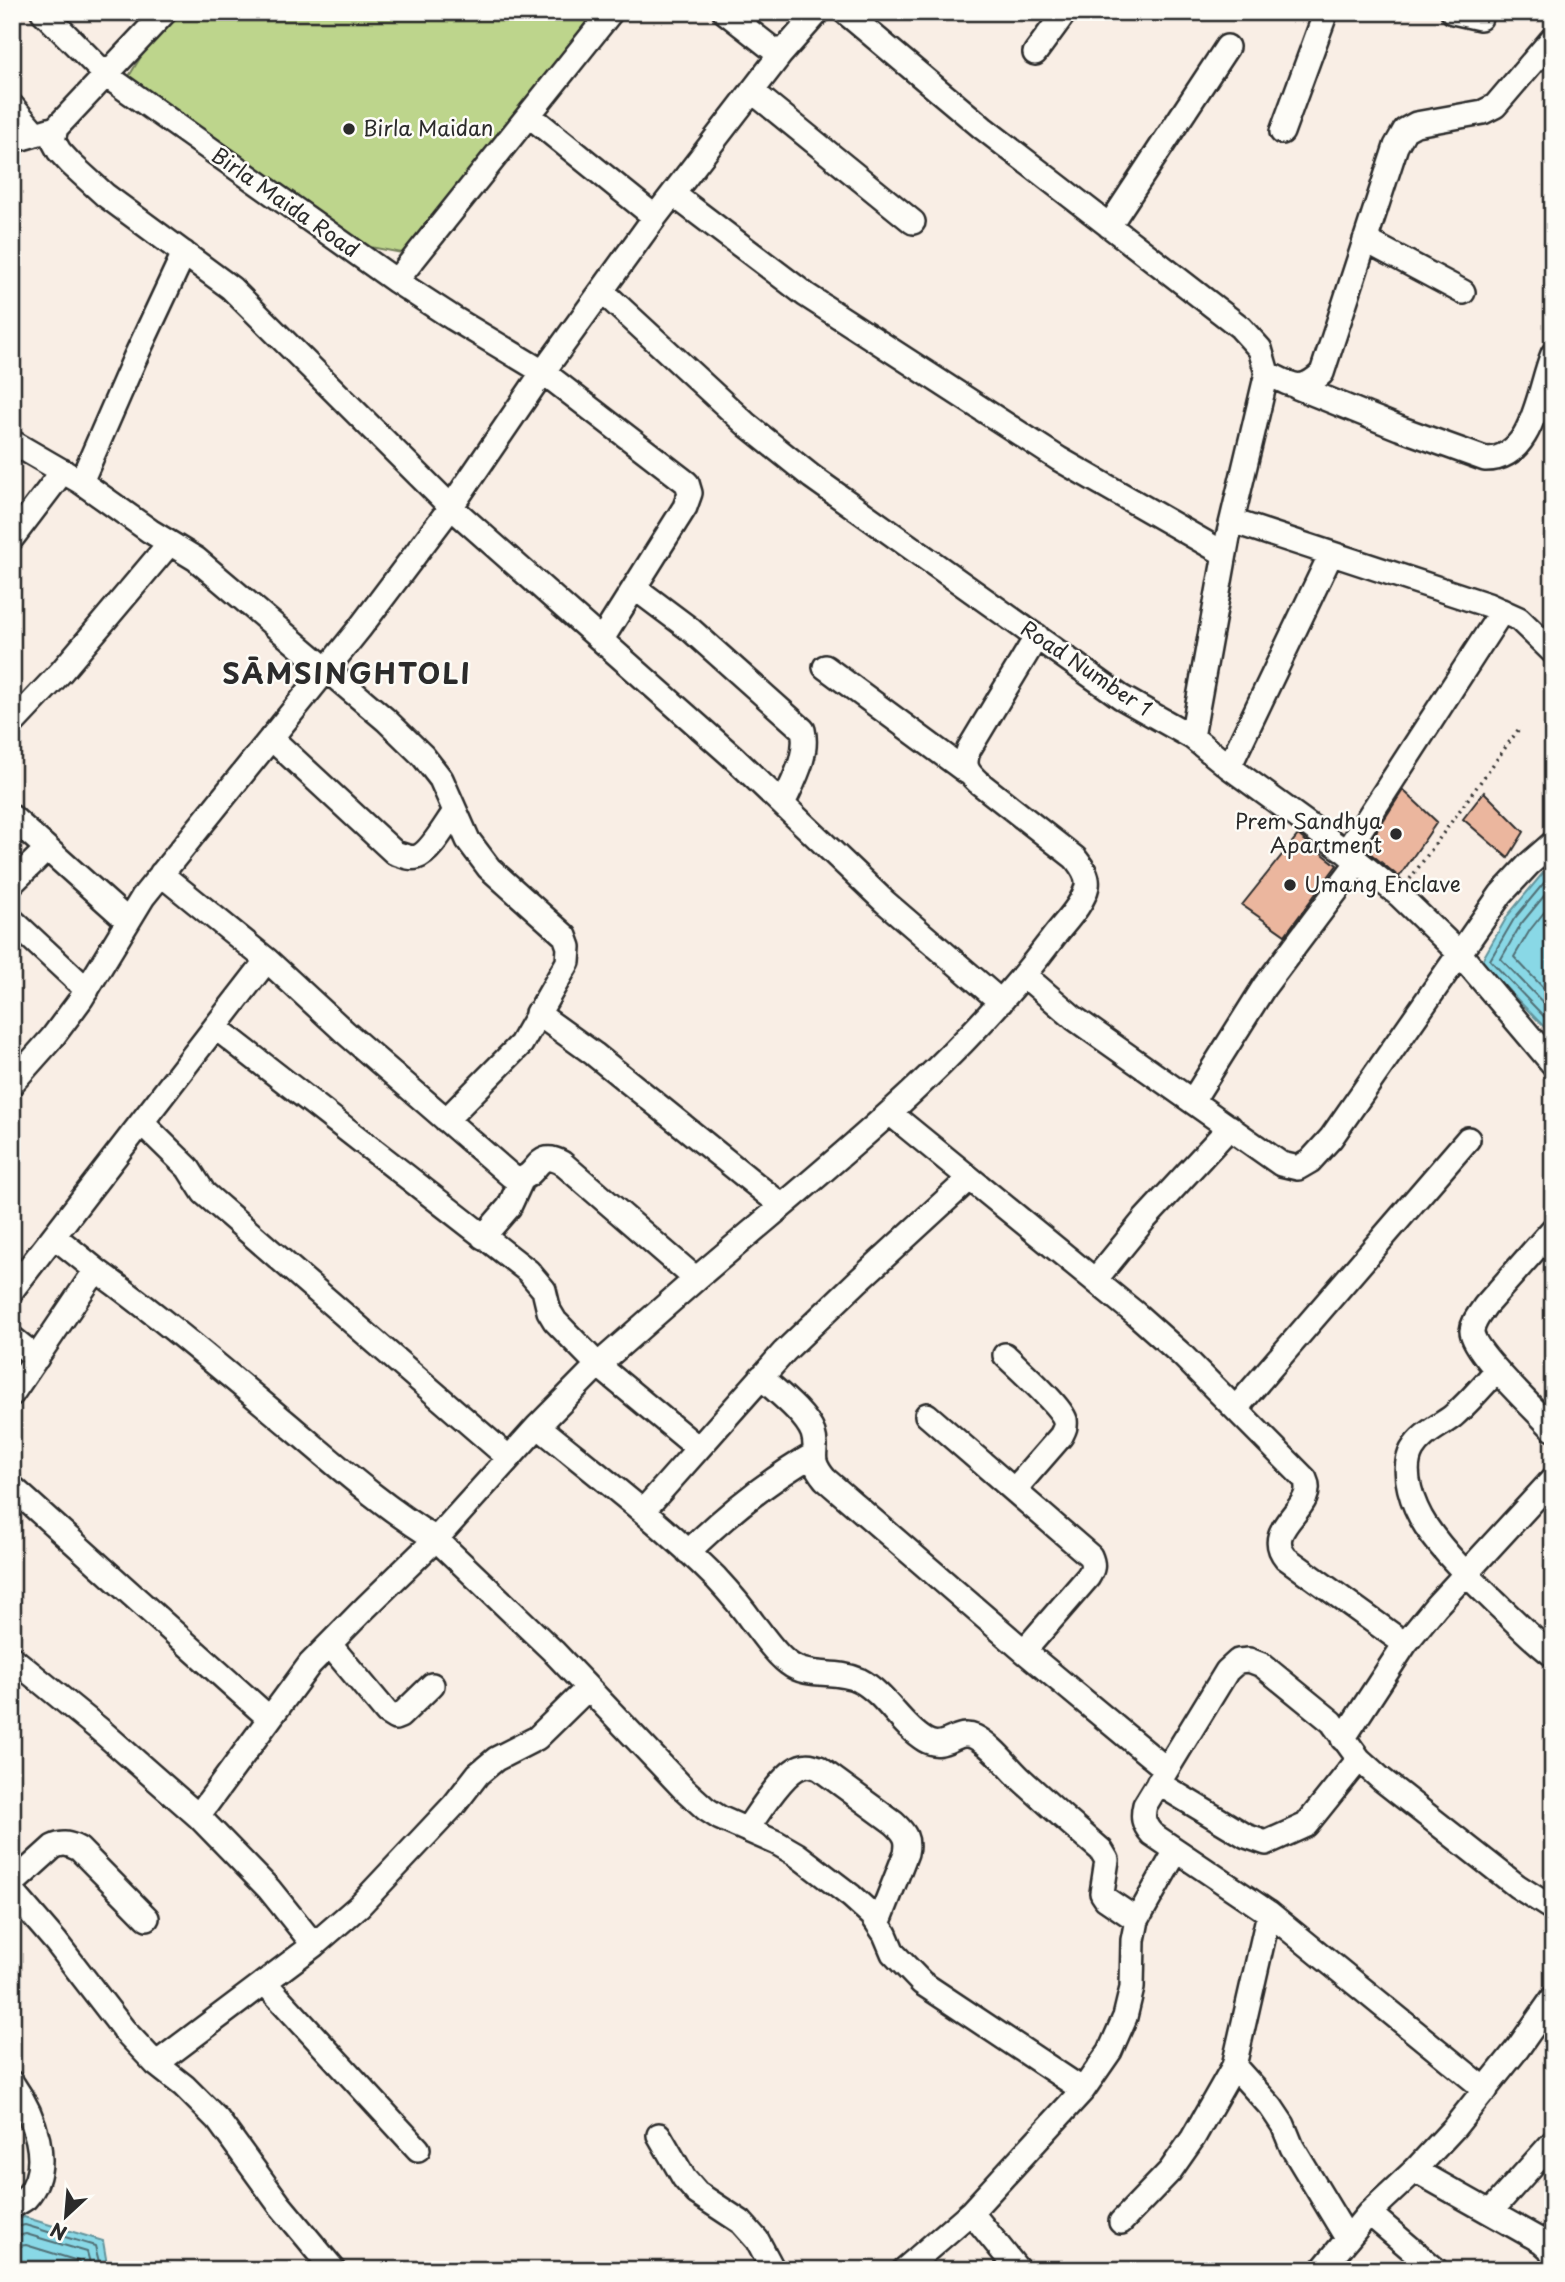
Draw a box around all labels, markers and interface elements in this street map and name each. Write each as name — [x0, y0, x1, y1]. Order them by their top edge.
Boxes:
place label: Birla Maidan — [363, 111, 493, 143]
marker: Birla Maidan — [341, 121, 357, 137]
street label: Birla Maida Road — [206, 138, 367, 264]
street label: Road Number 1 — [1015, 611, 1159, 723]
district label: SĀMSINGHTOLI — [222, 651, 472, 694]
place label: Prem Sandhya Apartment — [1235, 804, 1382, 860]
marker: Prem Sandhya Apartment — [1388, 826, 1404, 842]
place label: Umang Enclave — [1304, 867, 1461, 899]
marker: Umang Enclave — [1282, 877, 1298, 893]
north arrow — [32, 2180, 102, 2250]
text: N — [45, 2216, 71, 2248]

